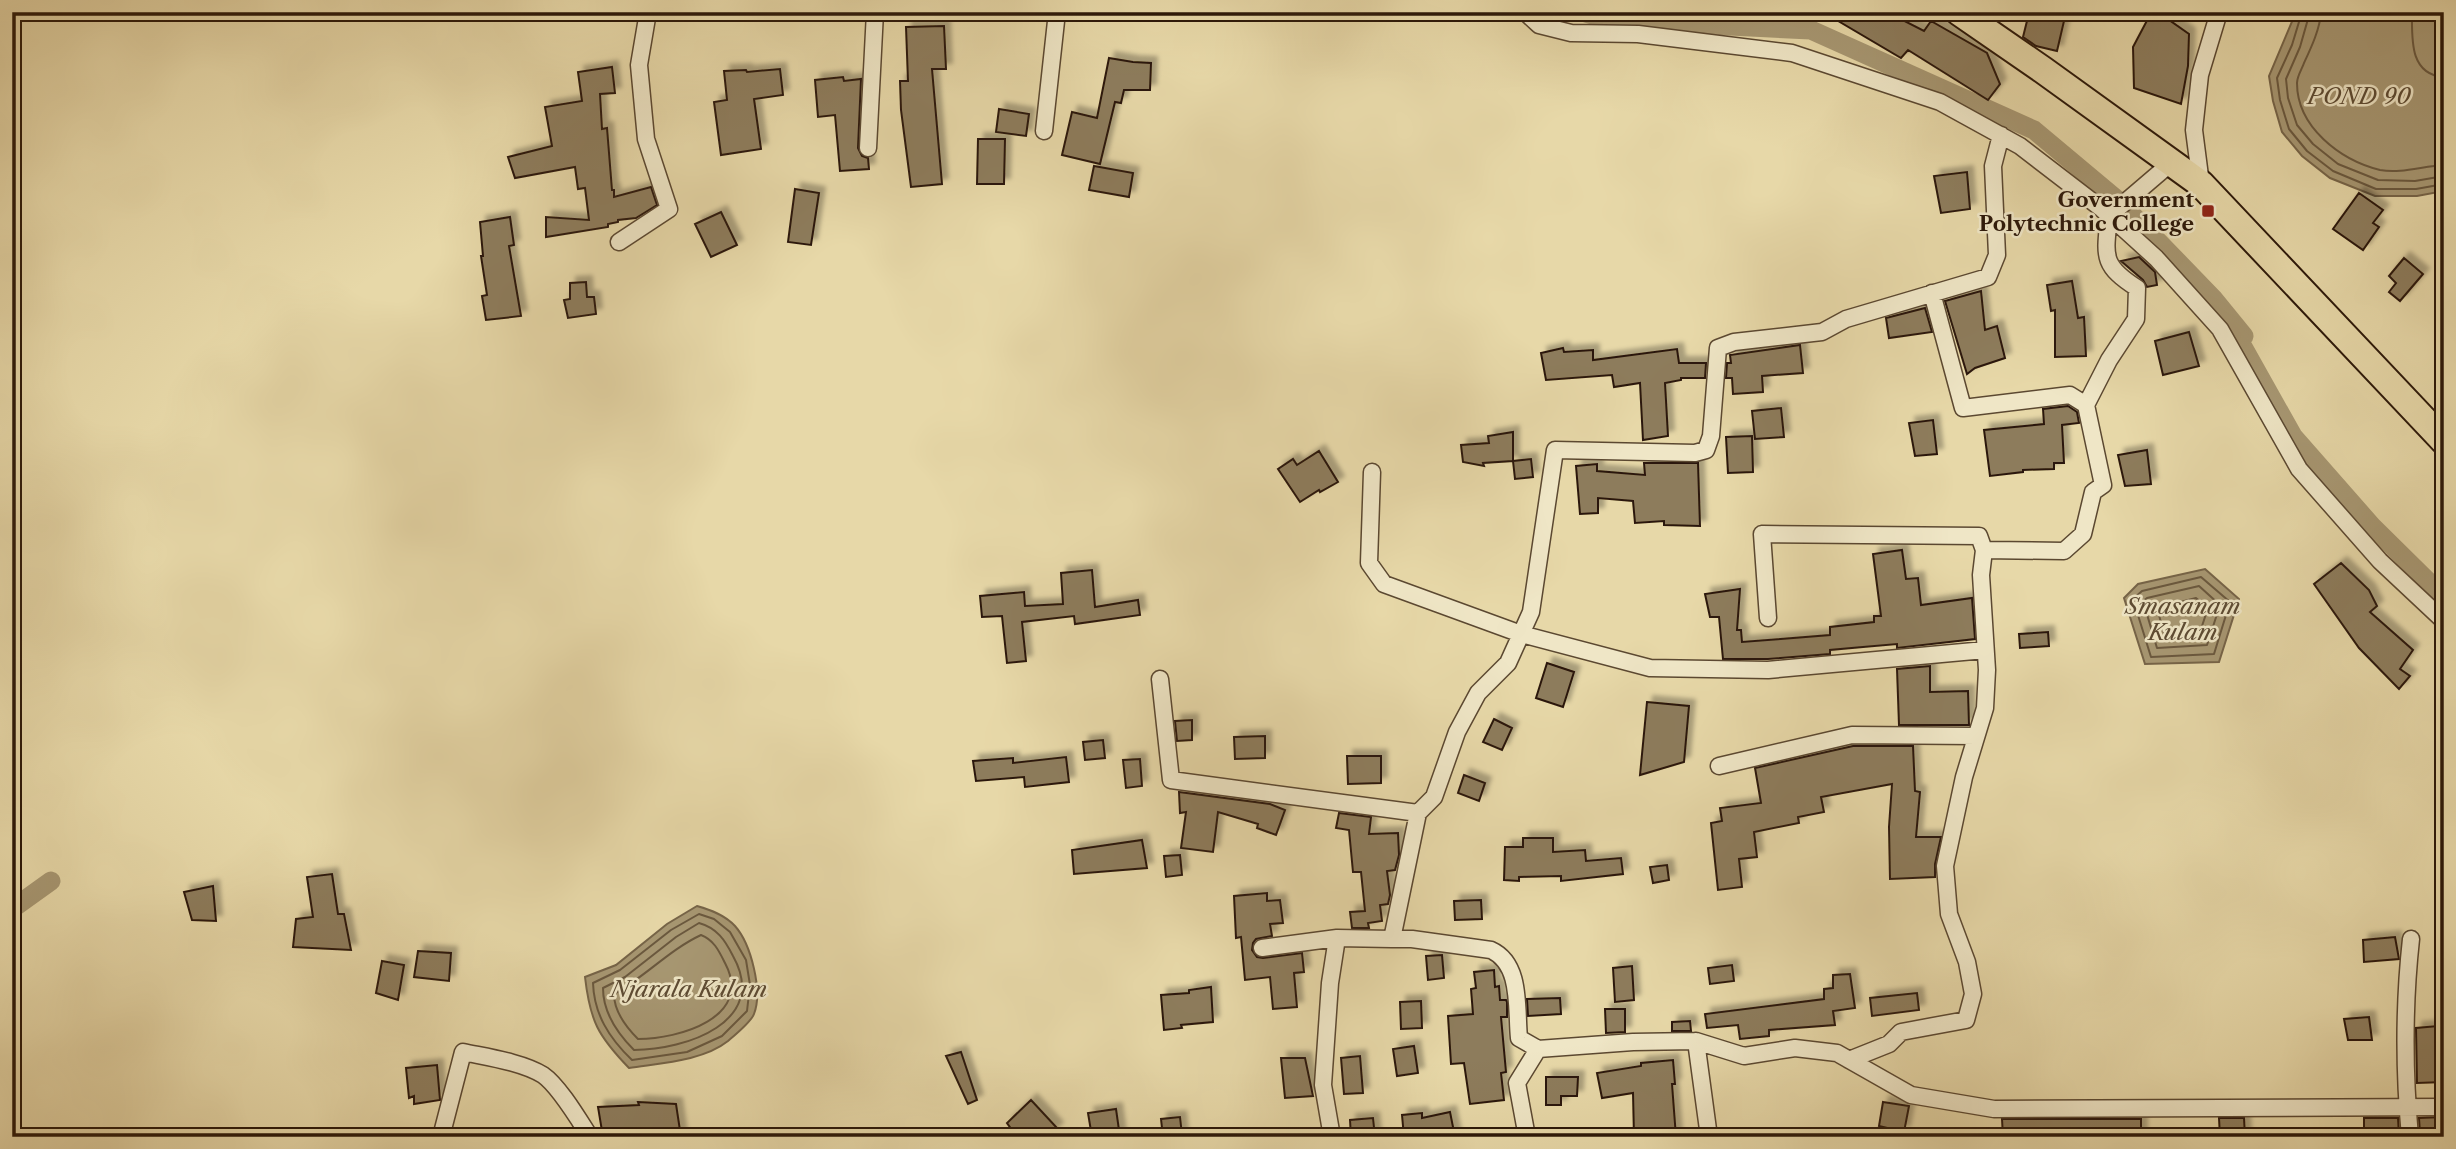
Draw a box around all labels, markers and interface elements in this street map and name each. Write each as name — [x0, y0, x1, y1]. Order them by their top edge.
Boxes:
water label: POND 90 — [2306, 82, 2411, 110]
place label: Government Polytechnic College — [1979, 187, 2195, 236]
marker: Government Polytechnic College — [2200, 203, 2216, 219]
water label: Smasanam Kulam — [2123, 592, 2241, 646]
water label: Njarala Kulam — [609, 975, 767, 1003]

